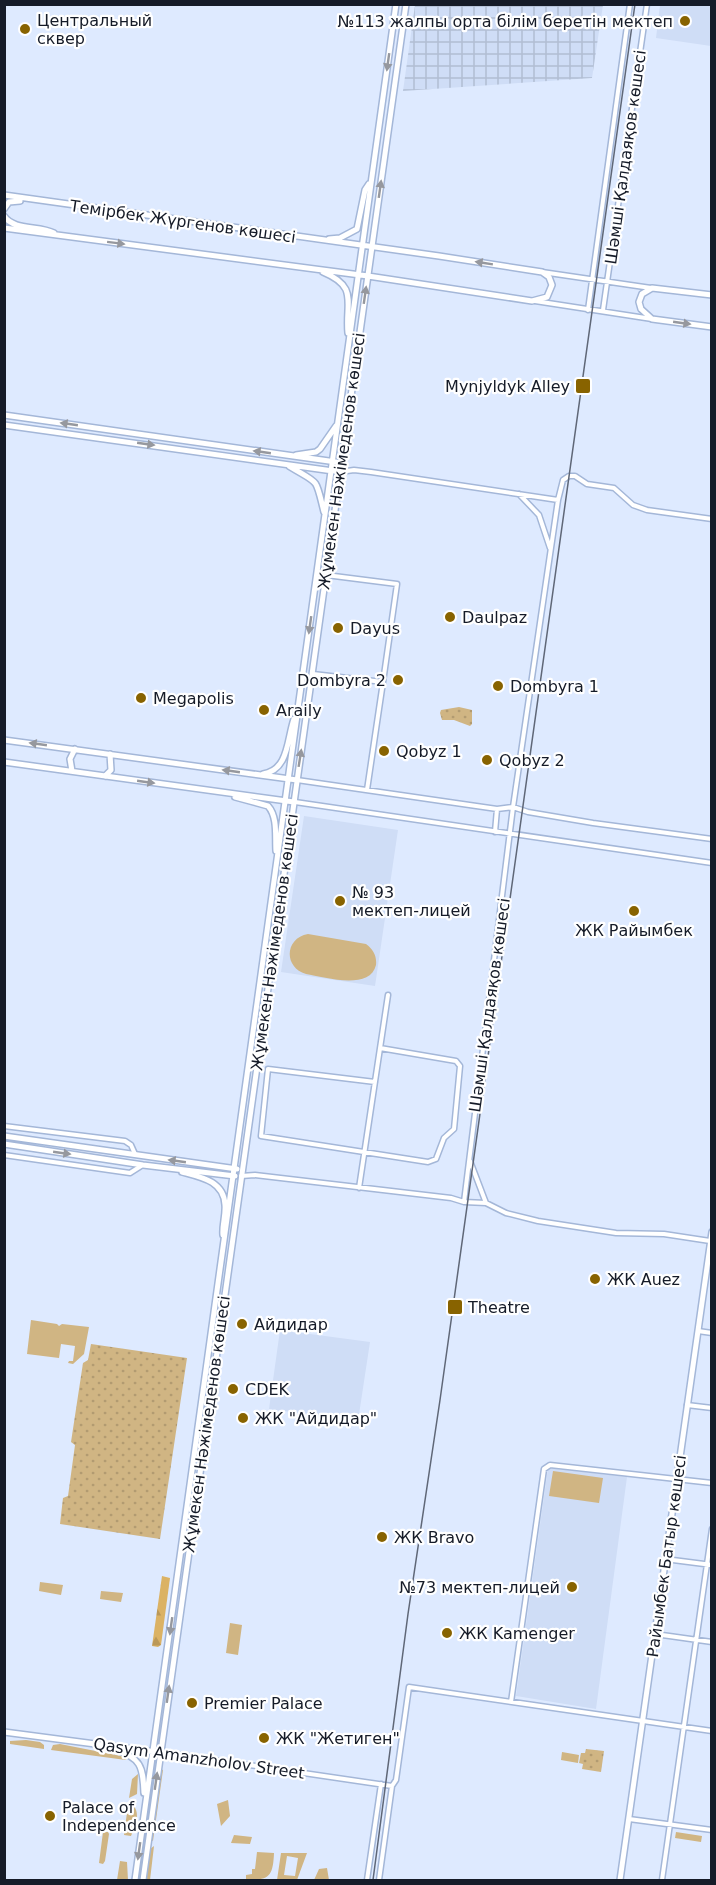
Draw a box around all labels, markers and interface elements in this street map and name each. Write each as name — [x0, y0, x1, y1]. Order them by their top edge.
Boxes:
place label: Центральный сквер — [37, 11, 152, 48]
place label: №113 жалпы орта білім беретін мектеп — [338, 12, 673, 31]
marker: №113 жалпы орта білім беретін мектеп — [678, 14, 692, 28]
marker: Центральный сквер — [18, 22, 32, 36]
street label: Шәмші Қалдаяқов көшесі — [601, 49, 650, 265]
one-way arrow — [383, 53, 392, 72]
one-way arrow — [375, 179, 384, 198]
street label: Темірбек Жүргенов көшесі — [68, 196, 297, 247]
one-way arrow — [107, 238, 126, 248]
one-way arrow — [474, 258, 493, 267]
one-way arrow — [360, 285, 369, 304]
one-way arrow — [673, 318, 692, 327]
street label: Жұмекен Нәжімеденов көшесі — [314, 331, 369, 591]
place label: Mynjyldyk Alley — [445, 377, 570, 396]
marker: Mynjyldyk Alley — [574, 377, 592, 395]
one-way arrow — [59, 420, 78, 429]
one-way arrow — [136, 440, 155, 449]
one-way arrow — [252, 447, 271, 456]
place label: Daulpaz — [462, 608, 527, 627]
marker: Daulpaz — [443, 610, 457, 624]
one-way arrow — [305, 616, 314, 635]
place label: Dayus — [350, 619, 400, 638]
marker: Dayus — [331, 621, 345, 635]
place label: Dombyra 2 — [297, 671, 386, 690]
marker: Dombyra 2 — [391, 673, 405, 687]
place label: Dombyra 1 — [510, 677, 599, 696]
marker: Dombyra 1 — [491, 679, 505, 693]
place label: Megapolis — [153, 689, 234, 708]
marker: Megapolis — [134, 691, 148, 705]
place label: Araily — [276, 701, 322, 720]
marker: Araily — [257, 703, 271, 717]
one-way arrow — [28, 740, 47, 749]
place label: Qobyz 1 — [396, 742, 462, 761]
marker: Qobyz 1 — [377, 744, 391, 758]
one-way arrow — [295, 748, 304, 767]
place label: Qobyz 2 — [499, 751, 565, 770]
marker: Qobyz 2 — [480, 753, 494, 767]
one-way arrow — [221, 766, 240, 775]
one-way arrow — [136, 777, 155, 786]
street label: Жұмекен Нәжімеденов көшесі — [247, 812, 302, 1072]
place label: № 93 мектеп-лицей — [352, 883, 471, 920]
marker: № 93 мектеп-лицей — [333, 894, 347, 908]
street label: Шәмші Қалдаяқов көшесі — [465, 897, 514, 1113]
marker: ЖК Райымбек — [627, 904, 641, 918]
place label: ЖК Райымбек — [575, 921, 693, 940]
one-way arrow — [53, 1148, 72, 1157]
one-way arrow — [167, 1156, 186, 1165]
place label: ЖК Auez — [607, 1270, 680, 1289]
marker: ЖК Auez — [588, 1272, 602, 1286]
street label: Жұмекен Нәжімеденов көшесі — [179, 1294, 234, 1554]
marker: Theatre — [446, 1298, 464, 1316]
place label: Theatre — [467, 1298, 530, 1317]
place label: Айдидар — [254, 1315, 328, 1334]
marker: Айдидар — [235, 1317, 249, 1331]
place label: CDEK — [245, 1380, 290, 1399]
marker: CDEK — [226, 1382, 240, 1396]
place label: ЖК "Айдидар" — [255, 1409, 377, 1428]
marker: ЖК "Айдидар" — [236, 1411, 250, 1425]
street label: Райымбек Батыр көшесі — [643, 1454, 690, 1658]
place label: ЖК Bravo — [394, 1528, 474, 1547]
marker: ЖК Bravo — [375, 1530, 389, 1544]
place label: №73 мектеп-лицей — [399, 1578, 560, 1597]
marker: №73 мектеп-лицей — [565, 1580, 579, 1594]
one-way arrow — [166, 1616, 175, 1635]
place label: ЖК Kamenger — [459, 1624, 575, 1643]
marker: ЖК Kamenger — [440, 1626, 454, 1640]
one-way arrow — [164, 1685, 173, 1704]
place label: Premier Palace — [204, 1694, 323, 1713]
marker: Premier Palace — [185, 1696, 199, 1710]
place label: ЖК "Жетиген" — [276, 1729, 400, 1748]
marker: ЖК "Жетиген" — [257, 1731, 271, 1745]
street label: Qasym Amanzholov Street — [92, 1734, 306, 1783]
one-way arrow — [152, 1771, 161, 1790]
place label: Palace of Independence — [62, 1798, 176, 1835]
marker: Palace of Independence — [43, 1809, 57, 1823]
one-way arrow — [134, 1842, 143, 1861]

